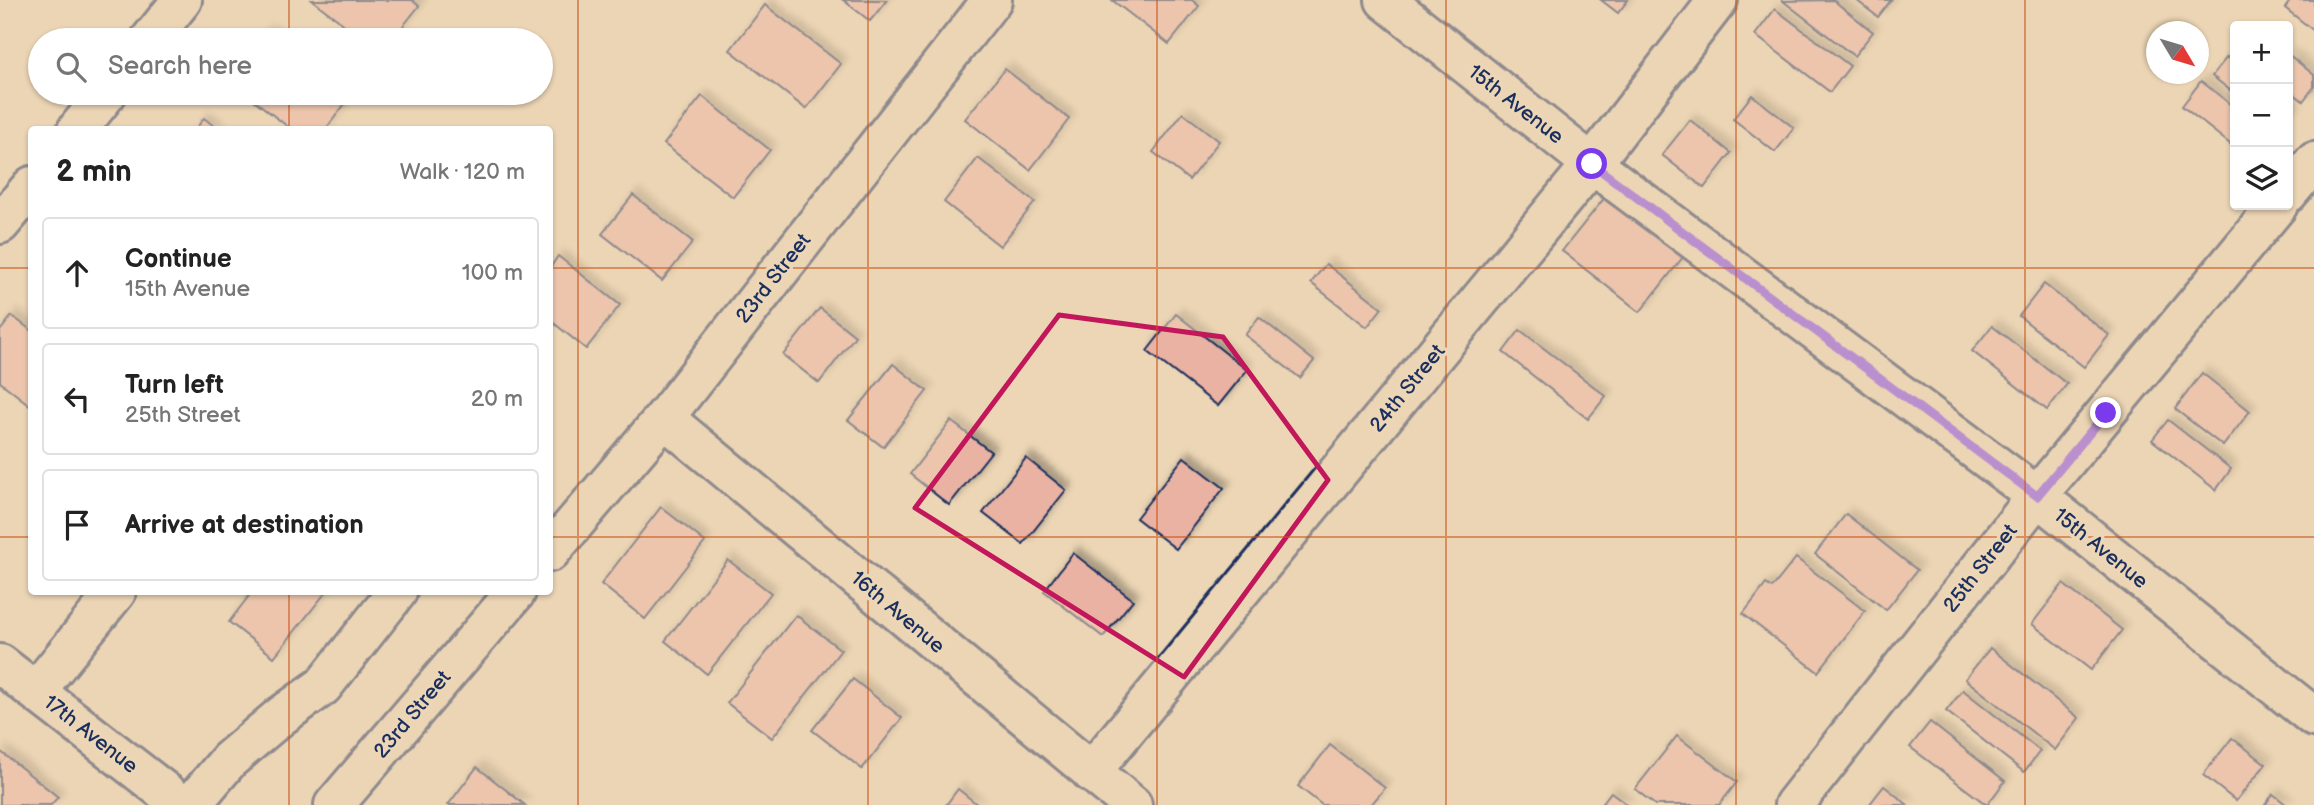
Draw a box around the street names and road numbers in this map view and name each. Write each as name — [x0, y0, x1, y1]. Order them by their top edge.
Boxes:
street label: 15th Avenue — [1463, 59, 1568, 149]
street label: 23rd Street — [731, 228, 817, 328]
street label: 24th Street — [1364, 339, 1451, 437]
street label: 15th Avenue — [2048, 503, 2153, 594]
street label: 25th Street — [1938, 519, 2023, 618]
street label: 16th Avenue — [846, 566, 950, 659]
street label: 23rd Street — [368, 665, 457, 763]
street label: 17th Avenue — [39, 690, 143, 779]

